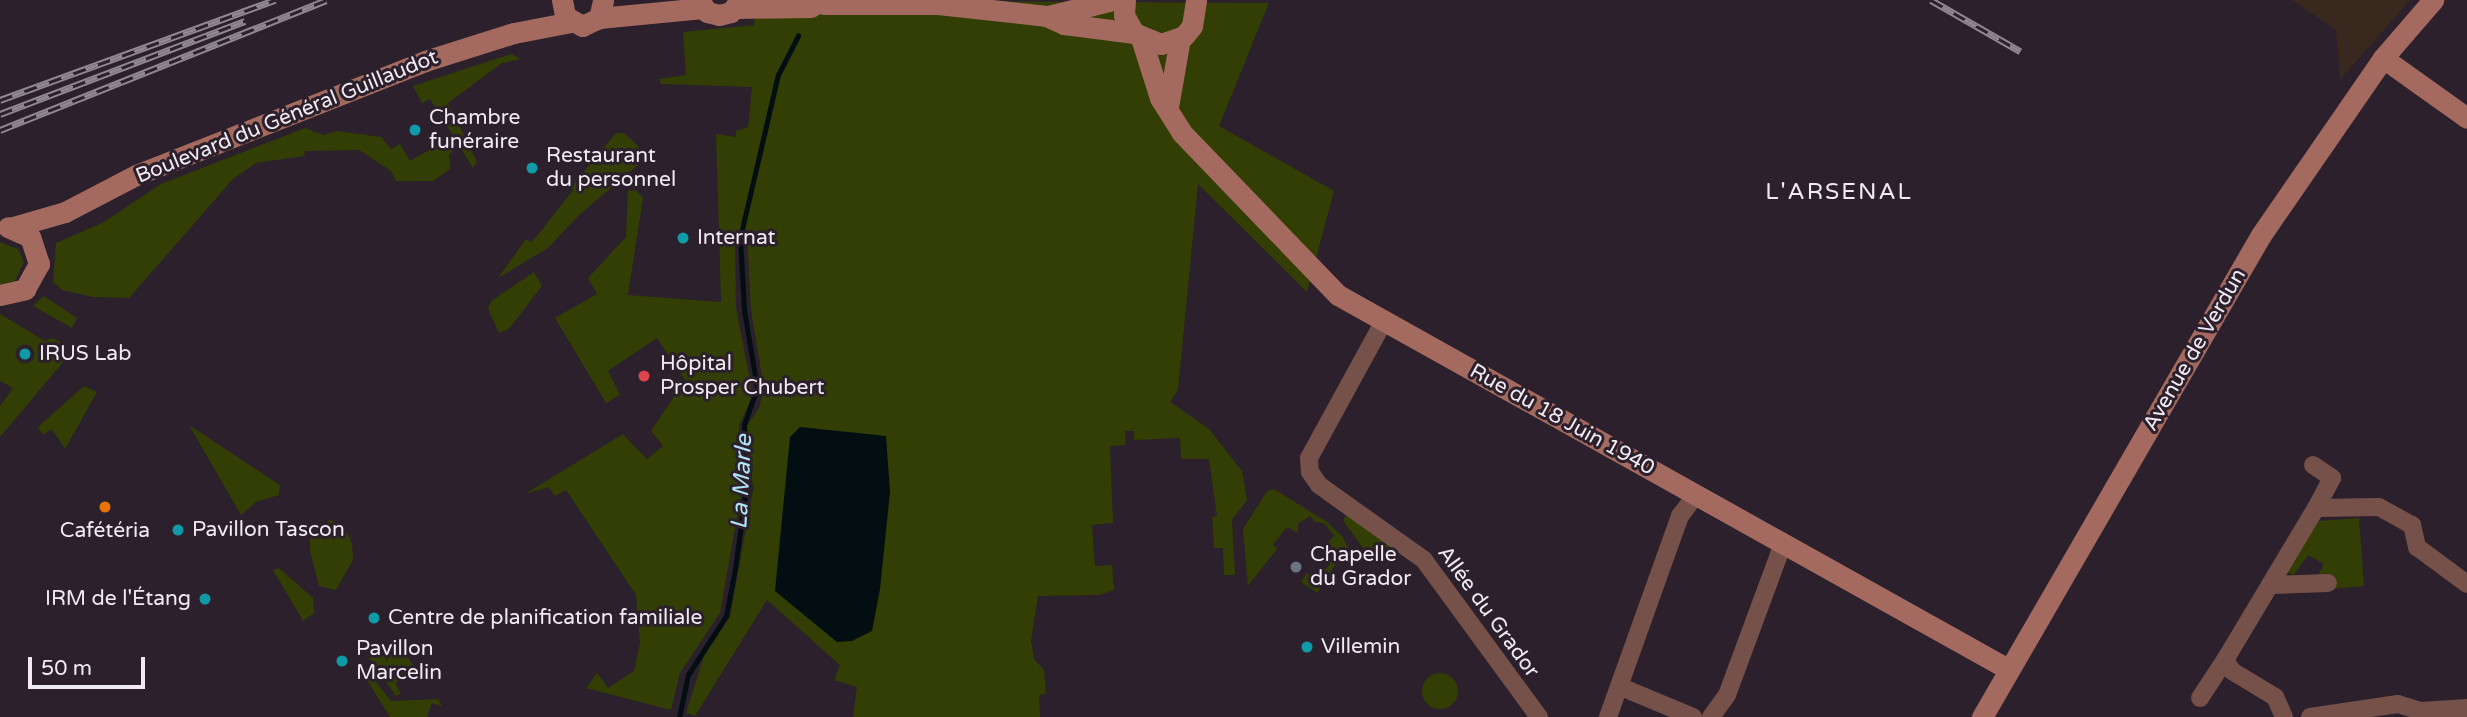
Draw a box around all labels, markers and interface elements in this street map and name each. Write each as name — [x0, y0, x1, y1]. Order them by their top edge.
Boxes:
street label: Boulevard du Général Guillaudot — [132, 45, 442, 189]
place label: Chambre funéraire — [429, 105, 520, 155]
marker: Chambre funéraire — [407, 122, 423, 138]
place label: Restaurant du personnel — [546, 143, 676, 193]
marker: Restaurant du personnel — [524, 160, 540, 176]
district label: L'ARSENAL — [1766, 178, 1912, 206]
place label: Internat — [697, 225, 775, 251]
marker: Internat — [675, 230, 691, 246]
street label: Avenue de Verdun — [2138, 264, 2252, 436]
place label: IRUS Lab — [39, 341, 131, 367]
marker: IRUS Lab — [17, 346, 33, 362]
place label: Hôpital Prosper Chubert — [660, 351, 824, 401]
street label: Rue du 18 Juin 1940 — [1465, 359, 1659, 481]
marker: Hôpital Prosper Chubert — [634, 366, 654, 386]
water label: La Marle — [726, 434, 758, 530]
marker: Cafétéria — [97, 499, 113, 515]
place label: Pavillon Tascon — [192, 517, 345, 543]
place label: Cafétéria — [60, 518, 150, 544]
marker: Pavillon Tascon — [170, 522, 186, 538]
street label: Allée du Grador — [1432, 541, 1544, 683]
place label: Chapelle du Grador — [1310, 542, 1411, 592]
marker: Chapelle du Grador — [1288, 559, 1304, 575]
place label: IRM de l'Étang — [45, 586, 191, 612]
marker: IRM de l'Étang — [197, 591, 213, 607]
place label: Centre de planification familiale — [388, 605, 702, 631]
marker: Centre de planification familiale — [366, 610, 382, 626]
place label: Villemin — [1321, 634, 1400, 660]
place label: Pavillon Marcelin — [356, 636, 442, 686]
marker: Villemin — [1299, 639, 1315, 655]
scale bar — [32, 644, 149, 688]
marker: Pavillon Marcelin — [334, 653, 350, 669]
text: 50 m — [41, 656, 92, 681]

